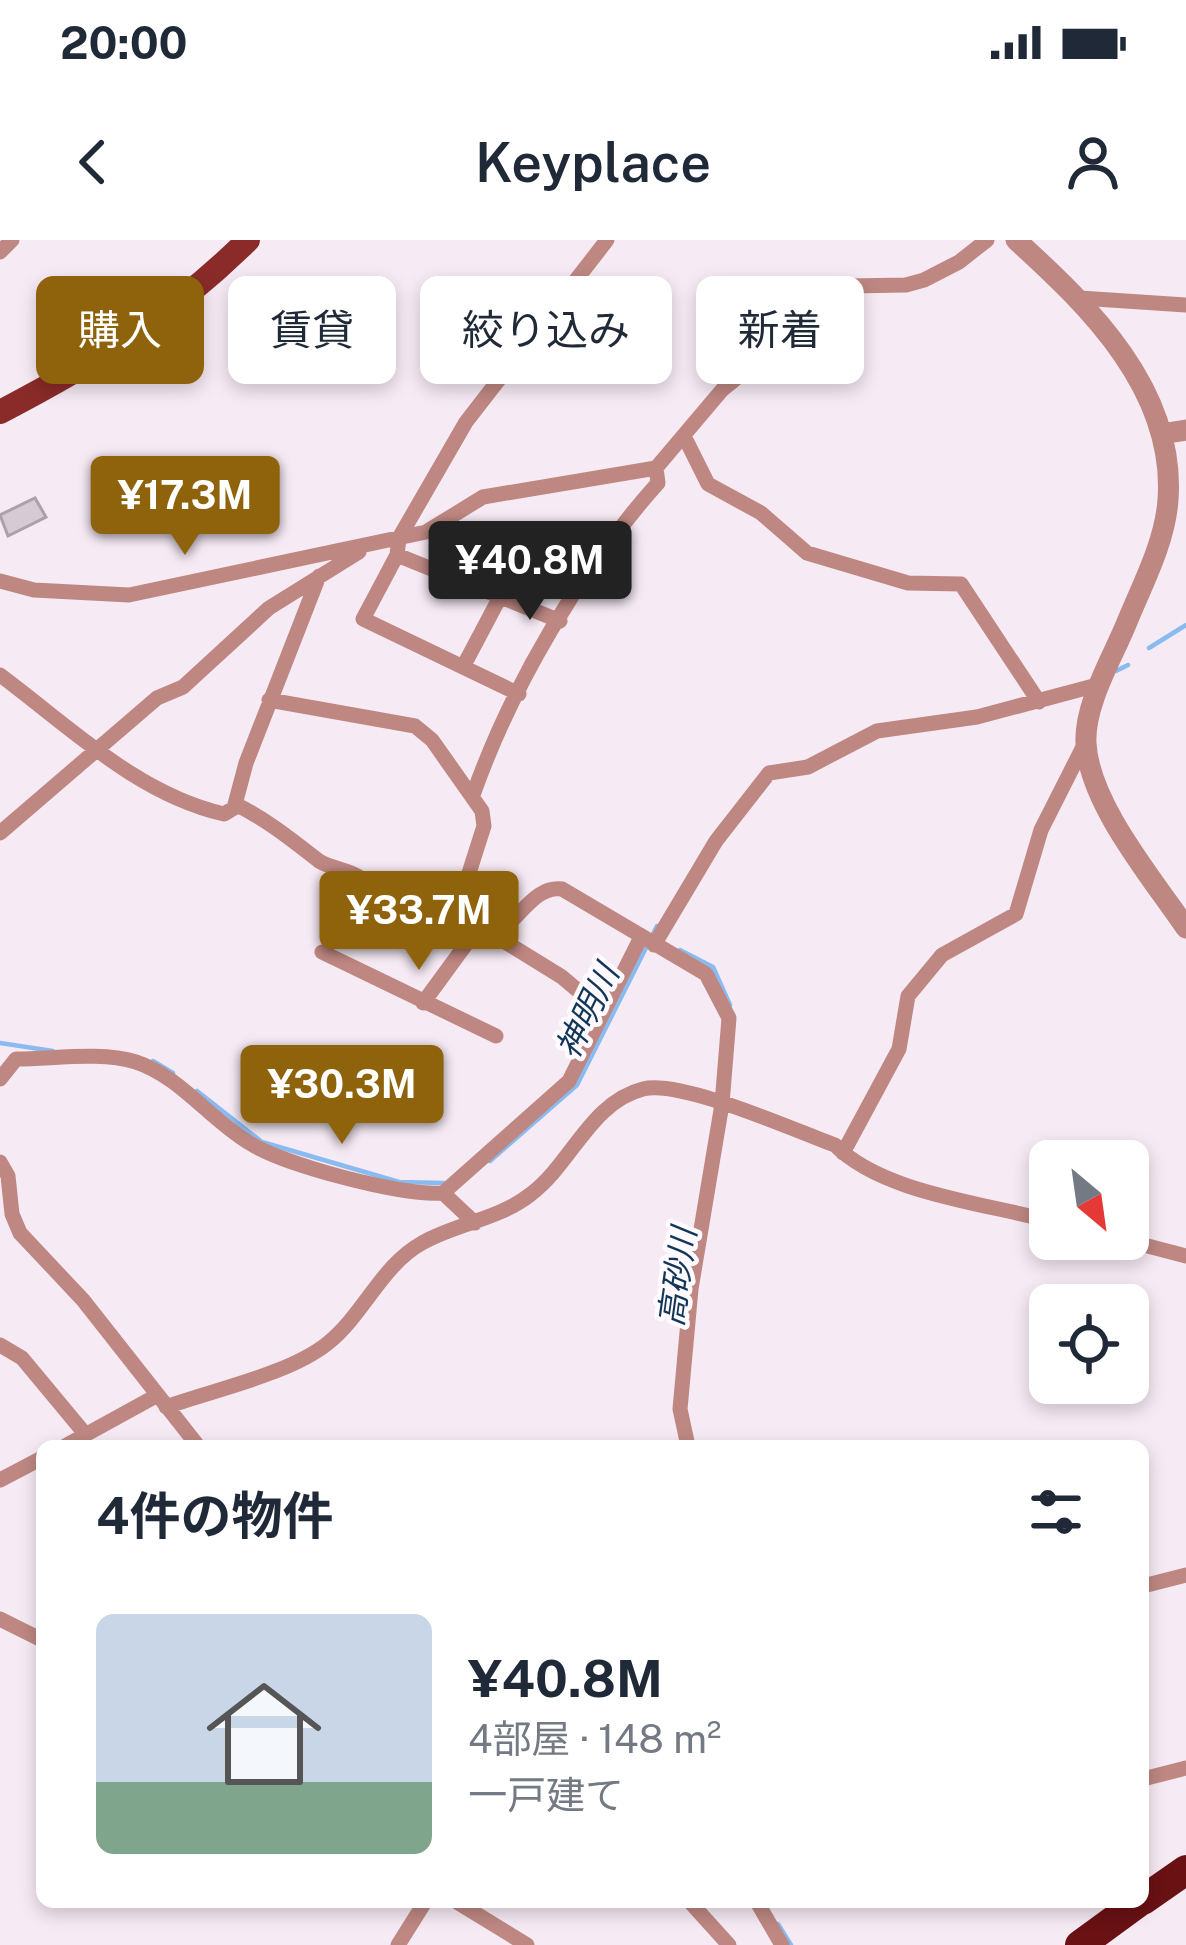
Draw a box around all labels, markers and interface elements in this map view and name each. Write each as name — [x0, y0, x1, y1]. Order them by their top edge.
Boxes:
text: 20:00 — [60, 16, 188, 69]
icon: back — [60, 129, 126, 195]
icon: person — [1060, 129, 1126, 195]
text: Keyplace — [475, 131, 711, 194]
chip: 購入 — [36, 276, 204, 384]
chip: 賃貸 — [228, 276, 396, 384]
chip: 絞り込み — [420, 276, 672, 384]
chip: 新着 — [696, 276, 864, 384]
pin: ¥17.3M — [87, 456, 283, 558]
text: ¥17.3M — [118, 472, 252, 518]
pin: ¥40.8M — [432, 521, 628, 623]
text: ¥40.8M — [456, 537, 604, 583]
pin: ¥33.7M — [321, 871, 517, 973]
text: ¥33.7M — [347, 887, 491, 933]
water label: 神明川 — [548, 955, 627, 1064]
pin: ¥30.3M — [244, 1045, 440, 1147]
text: ¥30.3M — [268, 1061, 416, 1107]
north arrow — [1029, 1140, 1149, 1260]
map controls — [1029, 1140, 1149, 1404]
water label: 高砂川 — [651, 1222, 703, 1329]
button: locate — [1029, 1284, 1149, 1404]
icon: filters — [1023, 1479, 1089, 1545]
text: 4件の物件 — [96, 1486, 333, 1545]
text: ¥40.8M — [468, 1649, 663, 1708]
icon: home — [192, 1662, 336, 1806]
text: 4部屋 · 148 m² — [468, 1716, 721, 1762]
text: 一戸建て — [468, 1772, 624, 1818]

